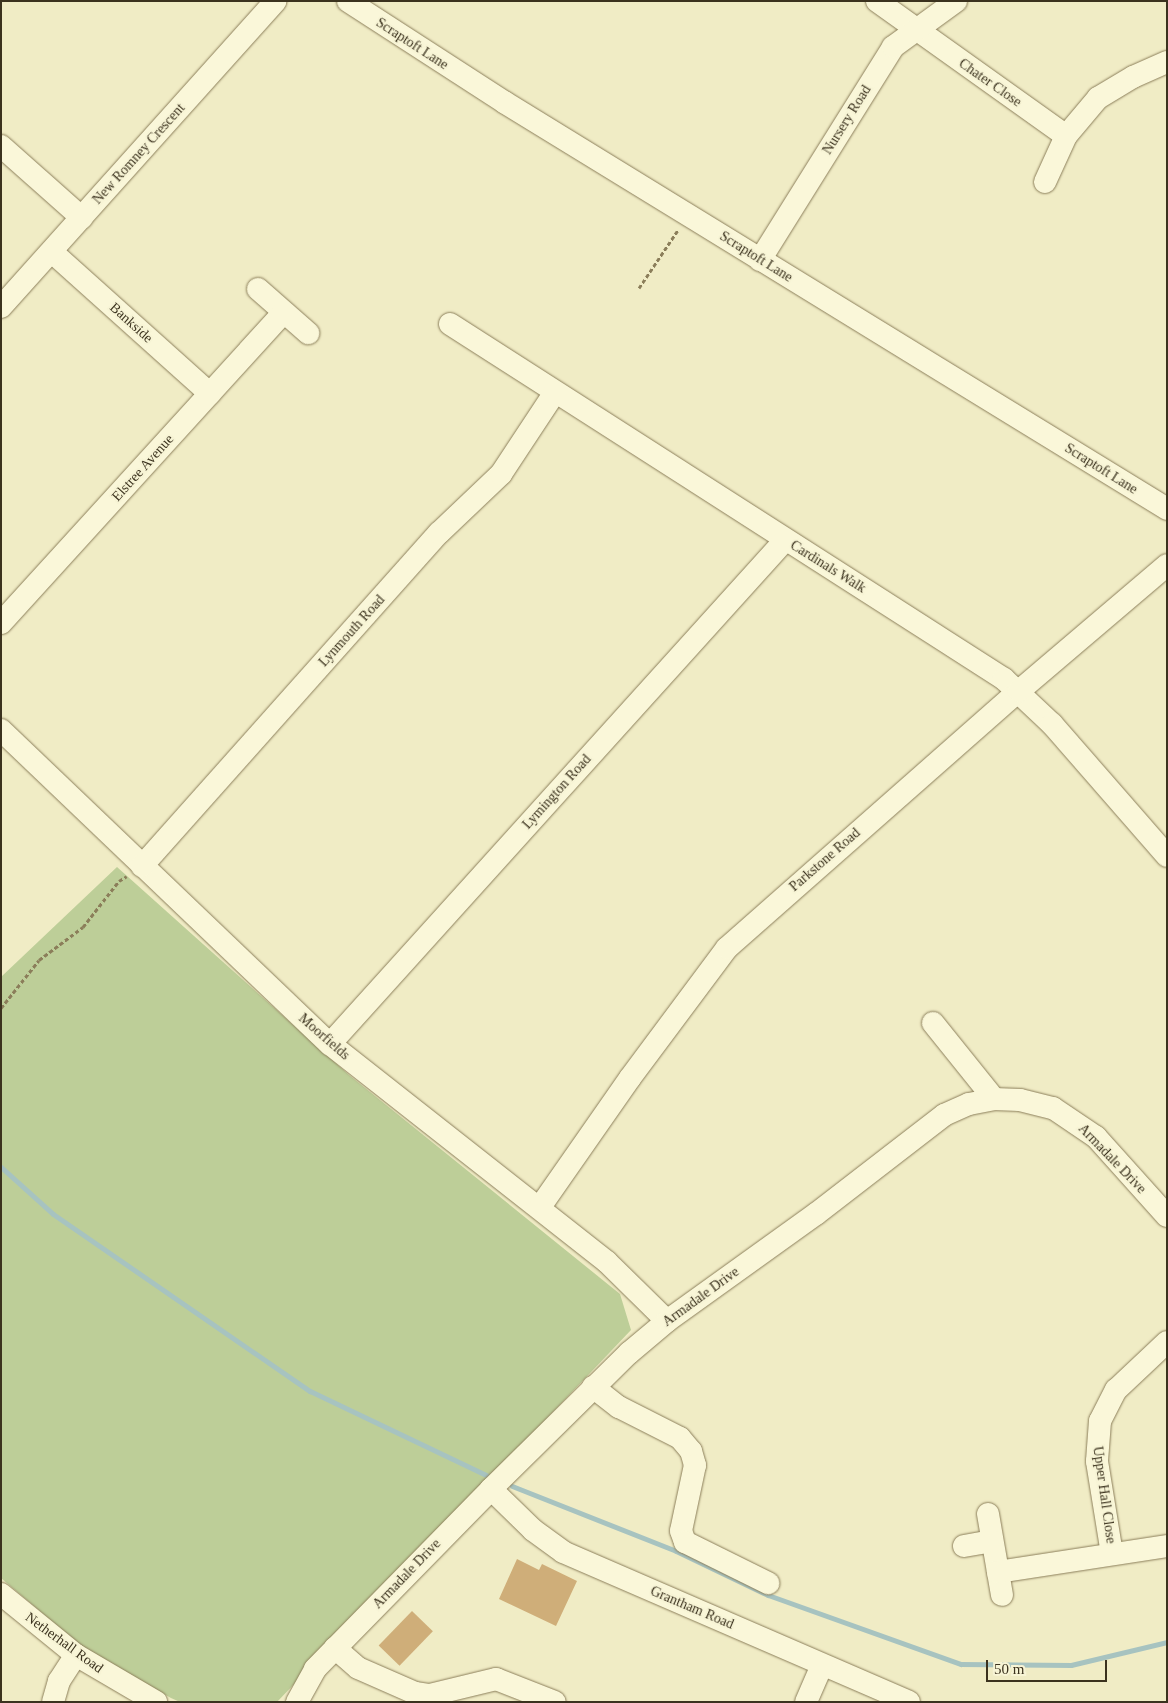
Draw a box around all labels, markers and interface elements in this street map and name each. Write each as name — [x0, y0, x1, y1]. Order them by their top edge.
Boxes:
street label: Scraptoft Lane — [373, 14, 451, 74]
street label: Chater Close — [955, 55, 1025, 111]
street label: Nursery Road — [819, 82, 875, 158]
street label: New Romney Crescent — [89, 100, 189, 208]
street label: Scraptoft Lane — [716, 228, 796, 286]
street label: Bankside — [106, 299, 156, 347]
street label: Elstree Avenue — [108, 431, 178, 505]
street label: Scraptoft Lane — [1061, 440, 1141, 498]
street label: Cardinals Walk — [787, 537, 869, 597]
street label: Lynmouth Road — [315, 592, 389, 670]
street label: Lymington Road — [519, 751, 595, 833]
street label: Parkstone Road — [786, 825, 864, 895]
street label: Moorfields — [295, 1010, 353, 1064]
street label: Armadale Drive — [1075, 1121, 1149, 1197]
street label: Armadale Drive — [659, 1264, 743, 1330]
street label: Upper Hall Close — [1089, 1445, 1119, 1545]
street label: Armadale Drive — [370, 1536, 444, 1612]
street label: Grantham Road — [648, 1583, 736, 1633]
street label: Netherhall Road — [22, 1609, 106, 1677]
scale bar — [988, 1650, 1109, 1682]
text: 50 m — [994, 1661, 1024, 1677]

